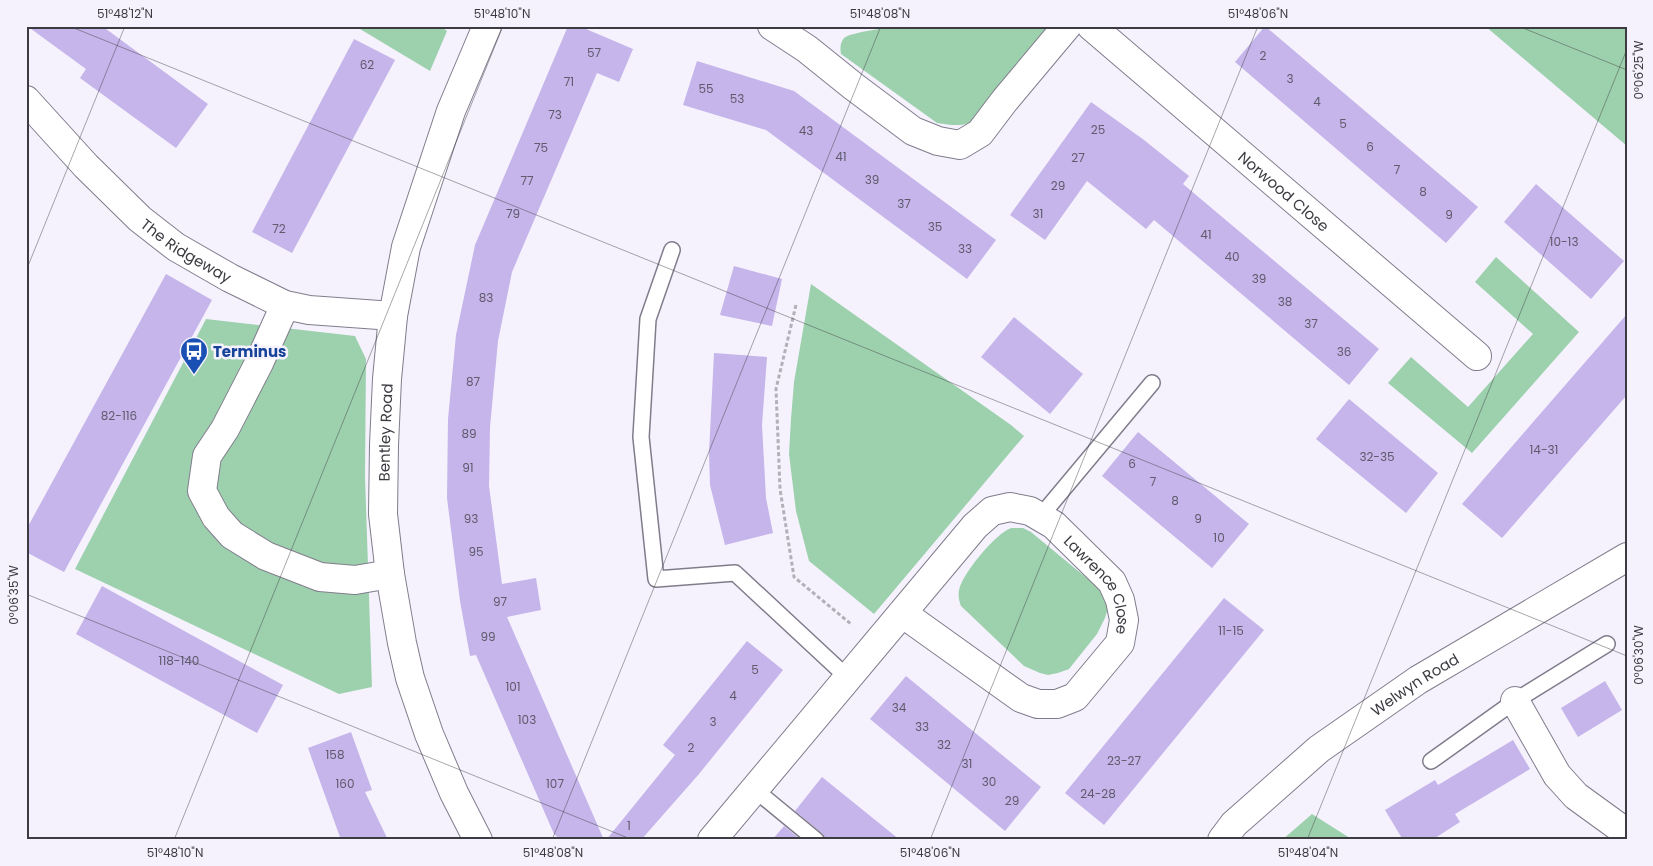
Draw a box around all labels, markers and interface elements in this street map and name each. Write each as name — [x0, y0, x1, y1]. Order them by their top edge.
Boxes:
text: 51°48'12"N — [97, 5, 153, 22]
text: 51°48'10"N — [474, 5, 530, 22]
text: 51°48'08"N — [850, 5, 910, 22]
text: 51°48'06"N — [1228, 5, 1288, 22]
text: 0°06'25"W — [1630, 40, 1647, 100]
house number: 57 — [587, 44, 601, 61]
house number: 2 — [1260, 47, 1267, 64]
house number: 62 — [360, 56, 374, 73]
house number: 3 — [1286, 70, 1294, 87]
house number: 71 — [564, 73, 574, 90]
house number: 55 — [698, 80, 714, 97]
house number: 53 — [730, 90, 744, 107]
house number: 4 — [1313, 93, 1321, 110]
house number: 73 — [548, 106, 562, 123]
house number: 5 — [1339, 115, 1347, 132]
house number: 25 — [1091, 121, 1105, 138]
house number: 43 — [799, 122, 813, 139]
house number: 6 — [1366, 138, 1374, 155]
house number: 75 — [534, 139, 548, 156]
street label: Norwood Close — [1234, 146, 1334, 236]
house number: 41 — [835, 148, 847, 165]
house number: 27 — [1071, 149, 1085, 166]
house number: 7 — [1394, 161, 1401, 178]
house number: 39 — [865, 171, 879, 188]
house number: 77 — [520, 172, 534, 189]
house number: 29 — [1051, 177, 1065, 194]
house number: 8 — [1419, 183, 1427, 200]
house number: 37 — [897, 195, 911, 212]
house number: 79 — [506, 205, 520, 222]
house number: 31 — [1033, 205, 1043, 222]
house number: 9 — [1445, 206, 1453, 223]
street label: The Ridgeway — [137, 213, 236, 288]
house number: 35 — [928, 218, 942, 235]
house number: 72 — [272, 220, 286, 237]
house number: 41 — [1200, 226, 1212, 243]
house number: 10-13 — [1550, 233, 1578, 250]
house number: 33 — [958, 240, 972, 257]
house number: 40 — [1224, 248, 1240, 265]
house number: 39 — [1252, 270, 1266, 287]
house number: 83 — [479, 289, 493, 306]
house number: 38 — [1278, 293, 1292, 310]
house number: 37 — [1304, 315, 1318, 332]
bus stop icon: Terminus — [179, 336, 209, 375]
place label: Terminus — [213, 341, 286, 362]
house number: 36 — [1337, 343, 1351, 360]
house number: 87 — [466, 373, 481, 390]
street label: Bentley Road — [373, 383, 397, 482]
house number: 82-116 — [101, 407, 137, 424]
house number: 89 — [461, 425, 477, 442]
house number: 14-31 — [1530, 441, 1558, 458]
house number: 32-35 — [1359, 448, 1395, 465]
house number: 6 — [1128, 455, 1136, 472]
house number: 91 — [462, 459, 474, 476]
house number: 7 — [1150, 473, 1157, 490]
house number: 8 — [1171, 492, 1179, 509]
house number: 93 — [464, 510, 478, 527]
house number: 9 — [1194, 510, 1202, 527]
house number: 10 — [1213, 529, 1225, 546]
street label: Lawrence Close — [1060, 530, 1135, 636]
house number: 95 — [468, 543, 484, 560]
text: 0°06'35"W — [5, 565, 22, 625]
house number: 97 — [493, 593, 507, 610]
house number: 11-15 — [1218, 622, 1244, 639]
text: 0°06'30"W — [1630, 625, 1647, 685]
house number: 99 — [480, 628, 496, 645]
street label: Welwyn Road — [1366, 648, 1463, 720]
house number: 118-140 — [159, 652, 199, 669]
house number: 5 — [751, 661, 759, 678]
house number: 101 — [505, 678, 521, 695]
house number: 4 — [729, 687, 737, 704]
house number: 34 — [892, 699, 907, 716]
house number: 103 — [518, 711, 536, 728]
house number: 3 — [709, 713, 717, 730]
house number: 33 — [915, 718, 929, 735]
house number: 32 — [937, 736, 951, 753]
house number: 2 — [688, 739, 695, 756]
house number: 158 — [326, 746, 344, 763]
house number: 23-27 — [1107, 752, 1141, 769]
house number: 31 — [962, 755, 972, 772]
house number: 30 — [982, 773, 996, 790]
house number: 160 — [336, 775, 355, 792]
house number: 107 — [546, 775, 564, 792]
house number: 24-28 — [1080, 785, 1116, 802]
house number: 29 — [1005, 792, 1019, 809]
house number: 1 — [627, 817, 631, 834]
text: 51°48'10"N — [147, 844, 203, 861]
text: 51°48'08"N — [523, 844, 583, 861]
text: 51°48'06"N — [900, 844, 960, 861]
text: 51°48'04"N — [1278, 844, 1338, 861]

